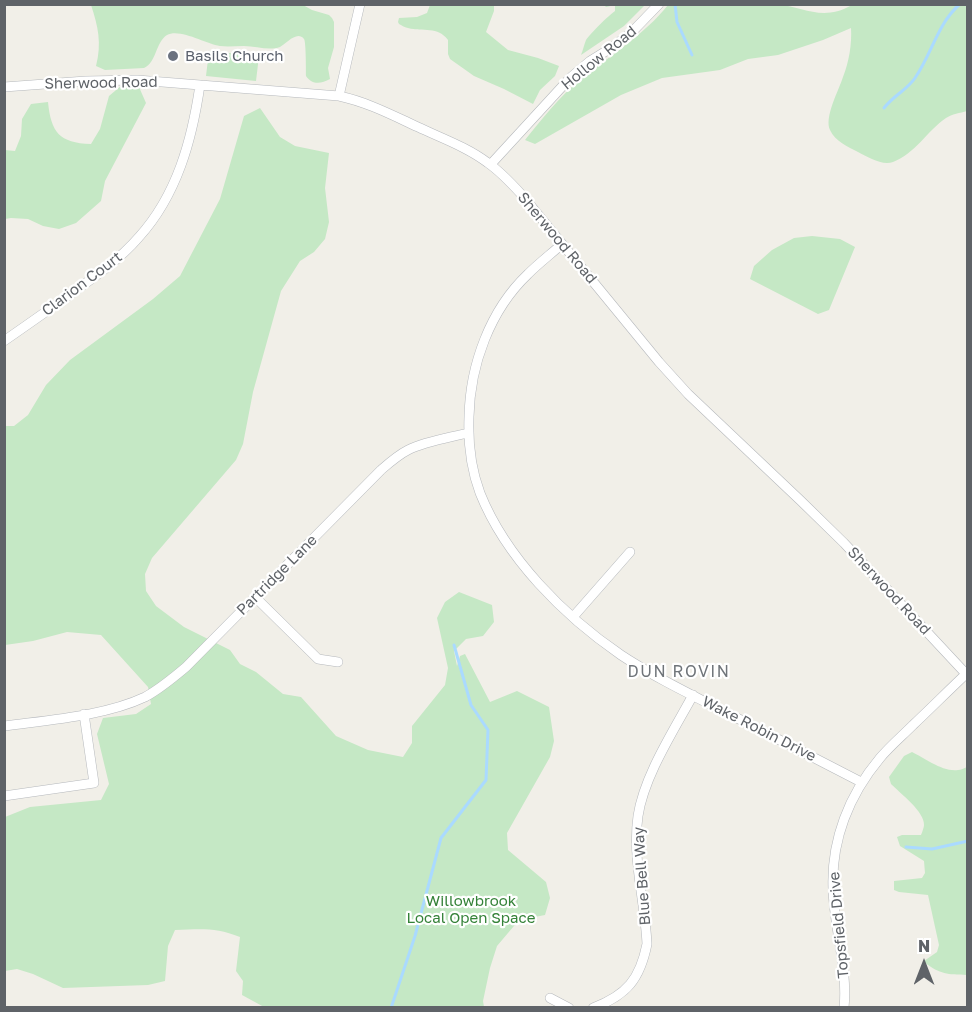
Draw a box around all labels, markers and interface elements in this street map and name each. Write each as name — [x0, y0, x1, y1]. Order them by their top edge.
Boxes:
street label: Hollow Road — [558, 22, 640, 94]
place label: Basils Church — [185, 47, 284, 65]
marker: Basils Church — [166, 49, 180, 63]
street label: Sherwood Road — [44, 73, 158, 93]
street label: Sherwood Road — [514, 189, 600, 287]
street label: Clarion Court — [38, 248, 126, 320]
street label: Partridge Lane — [233, 531, 321, 619]
street label: Sherwood Road — [844, 543, 934, 639]
district label: DUN ROVIN — [628, 662, 730, 682]
street label: Wake Robin Drive — [699, 693, 819, 765]
street label: Blue Bell Way — [630, 826, 654, 926]
street label: Topsfield Drive — [825, 871, 853, 979]
park label: Willowbrook Local Open Space — [407, 892, 535, 927]
north arrow — [894, 934, 954, 994]
text: N — [918, 936, 930, 956]

